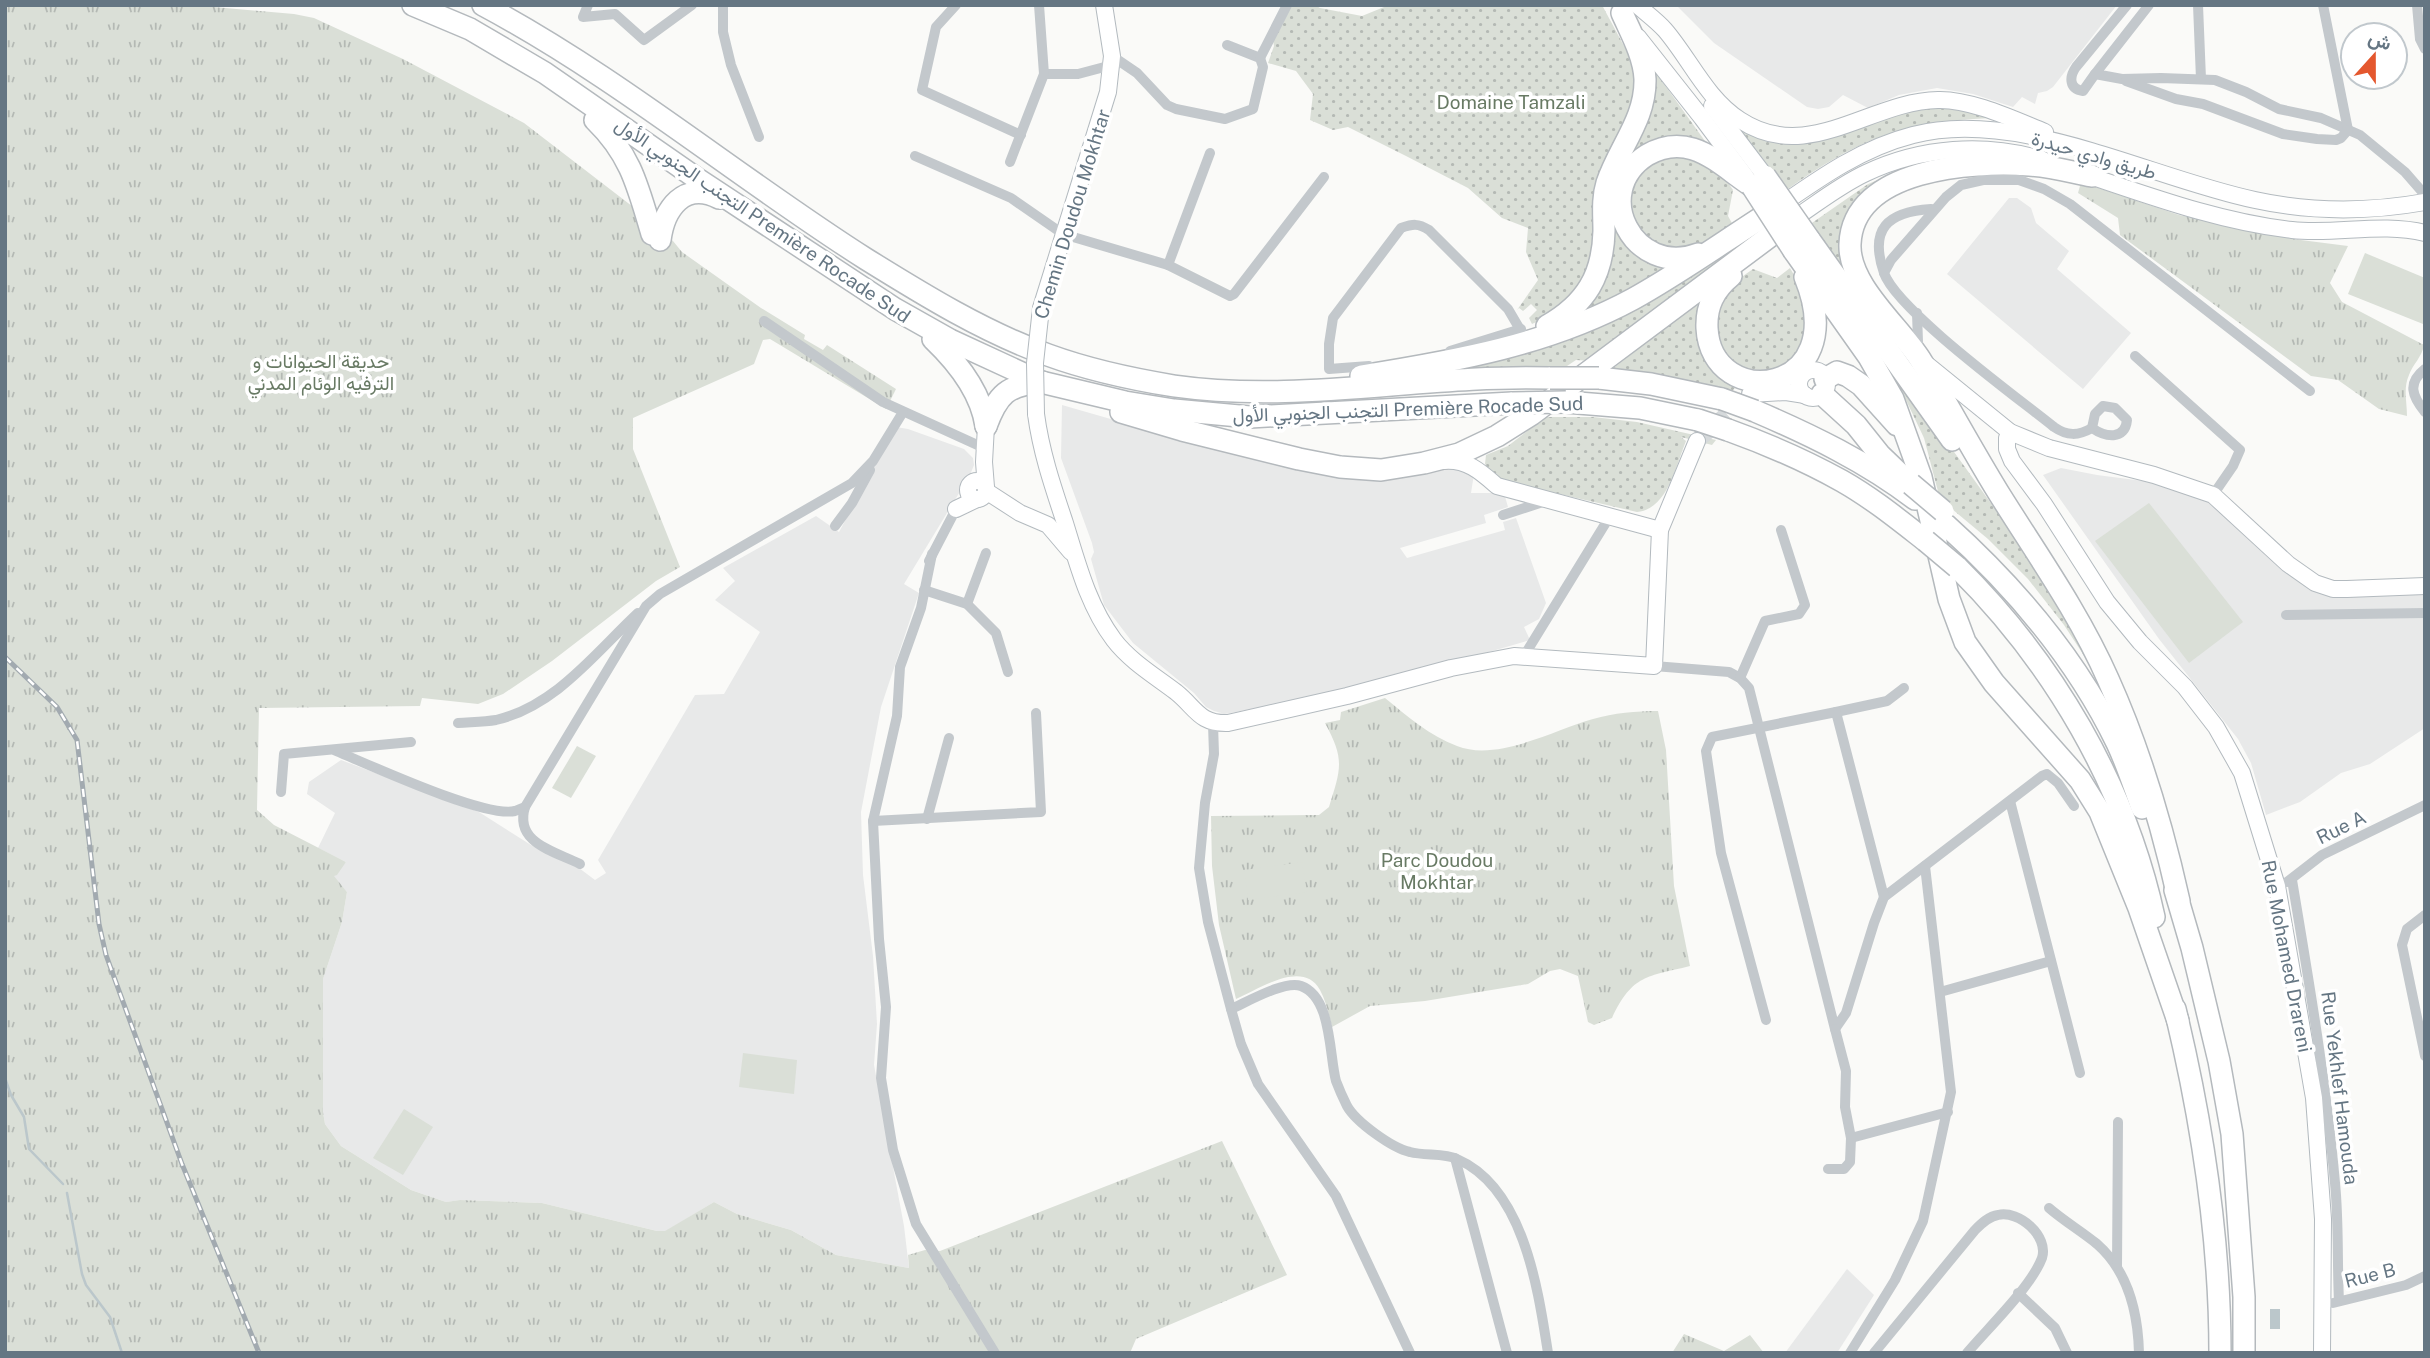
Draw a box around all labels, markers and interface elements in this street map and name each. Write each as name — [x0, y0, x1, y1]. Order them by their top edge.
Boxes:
north arrow — [2339, 21, 2409, 91]
text: ش — [2365, 26, 2395, 55]
park label: Domaine Tamzali — [1436, 91, 1586, 113]
street label: Chemin Doudou Mokhtar — [1030, 106, 1114, 322]
street label: التجنب الجنوبي الأول Première Rocade Sud — [609, 113, 915, 331]
street label: طريق وادي حيدرة — [2028, 127, 2159, 188]
park label: حديقة الحيوانات و الترفيه الوئام المدني — [248, 350, 394, 399]
street label: التجنب الجنوبي الأول Première Rocade Sud — [1232, 392, 1584, 431]
street label: Rue A — [2313, 806, 2369, 848]
park label: Parc Doudou Mokhtar — [1381, 849, 1493, 893]
street label: Rue Mohamed Drareni — [2258, 858, 2316, 1054]
street label: Rue Yekhlef Hamouda — [2317, 990, 2363, 1186]
street label: Rue B — [2342, 1258, 2398, 1292]

